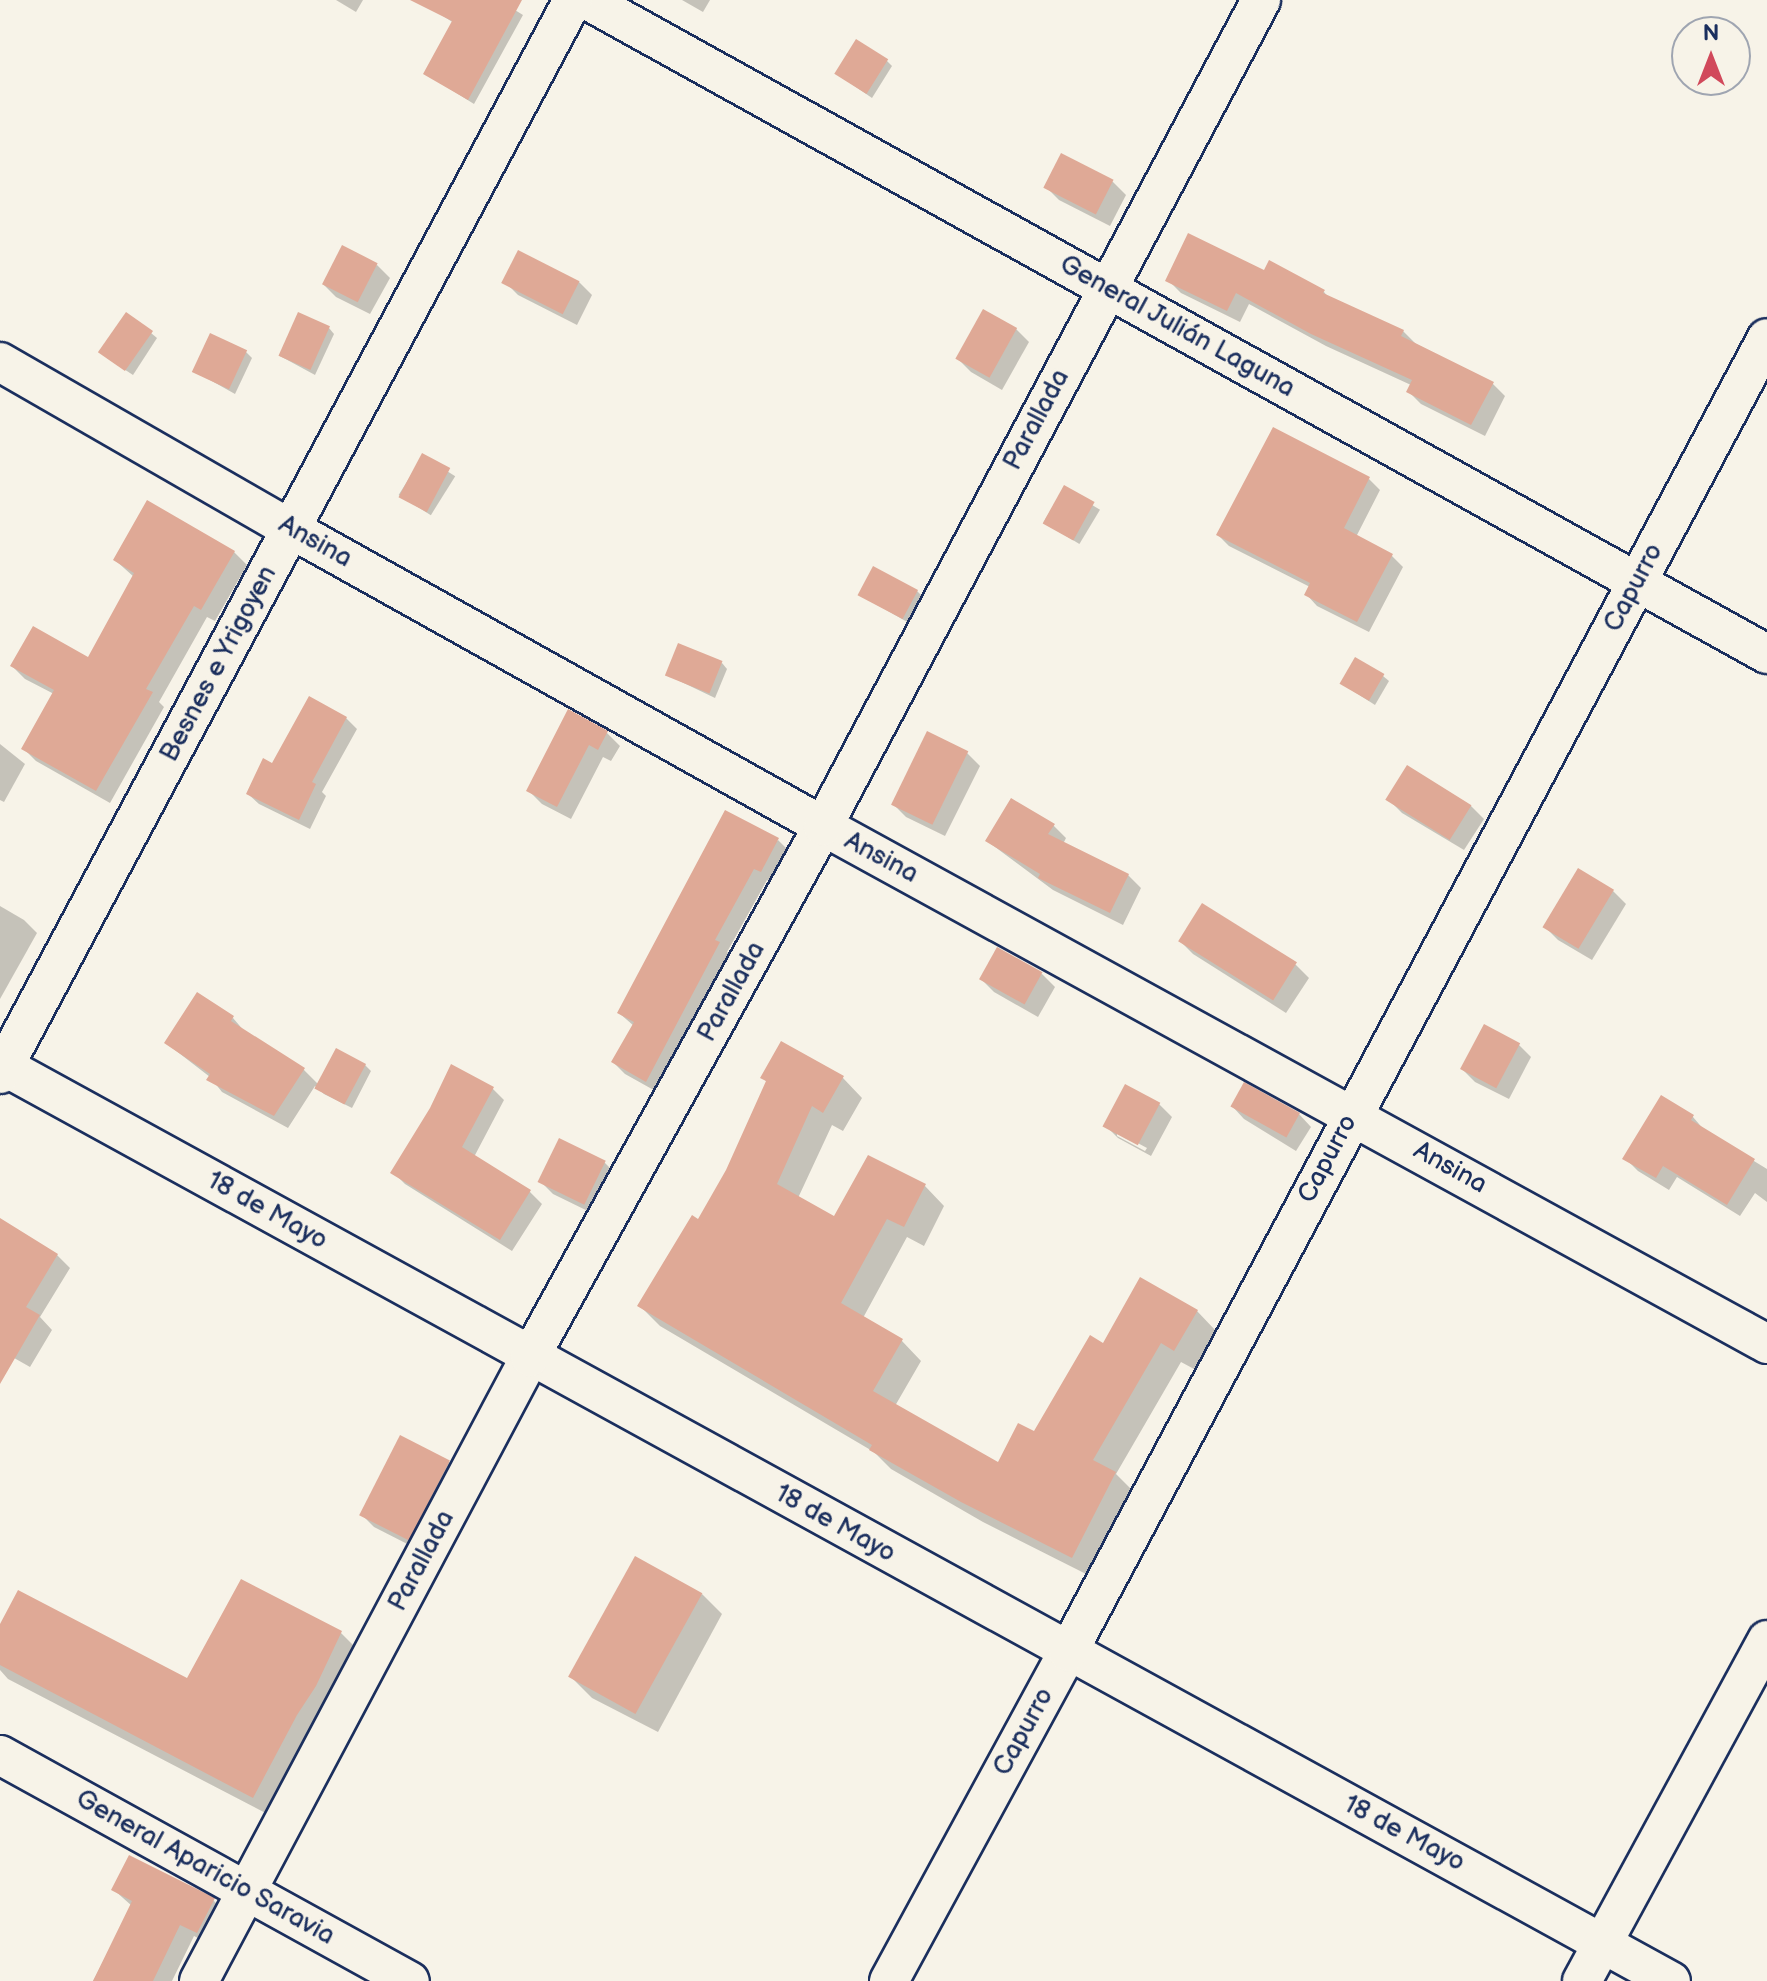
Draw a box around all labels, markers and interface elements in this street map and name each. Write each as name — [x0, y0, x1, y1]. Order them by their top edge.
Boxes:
north arrow — [1671, 16, 1751, 96]
text: N — [1703, 20, 1719, 47]
street label: General Julián Laguna — [1053, 249, 1301, 405]
street label: Parallada — [998, 364, 1076, 476]
street label: Ansina — [273, 509, 357, 575]
street label: Capurro — [1598, 539, 1670, 637]
street label: Besnes e Yrigoyen — [154, 560, 284, 768]
street label: Ansina — [839, 826, 923, 890]
street label: Parallada — [692, 937, 772, 1047]
street label: Capurro — [1292, 1110, 1364, 1208]
street label: Ansina — [1408, 1135, 1492, 1201]
street label: 18 de Mayo — [201, 1165, 333, 1257]
street label: 18 de Mayo — [769, 1478, 901, 1570]
street label: Parallada — [383, 1505, 461, 1617]
street label: Capurro — [987, 1683, 1061, 1781]
street label: General Aparicio Saravia — [70, 1784, 340, 1952]
street label: 18 de Mayo — [1338, 1789, 1470, 1879]

